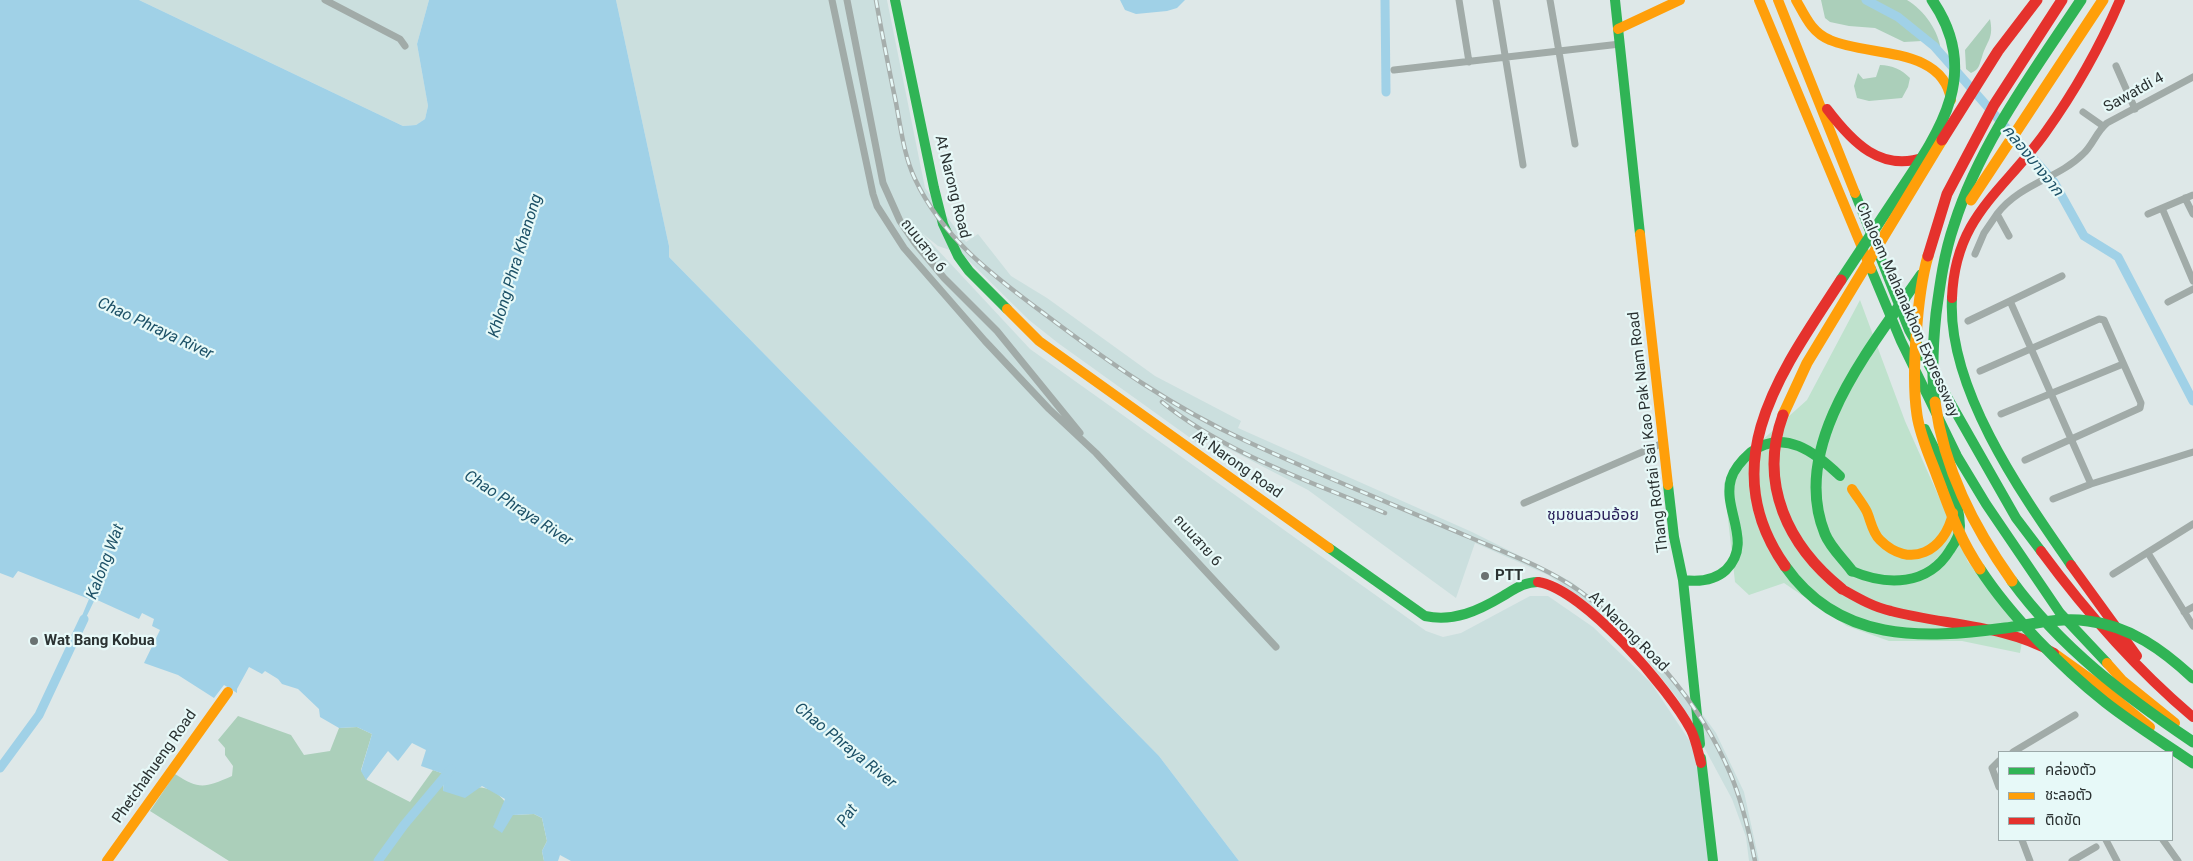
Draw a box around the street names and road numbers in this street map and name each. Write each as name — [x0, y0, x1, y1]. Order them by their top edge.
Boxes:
street label: Sawatdi 4 — [2101, 69, 2167, 117]
street label: At Narong Road — [931, 134, 973, 240]
street label: Chaloem Mahanakhon Expressway — [1851, 200, 1963, 420]
street label: ถนนสาย 6 — [896, 216, 950, 276]
street label: Thang Rotfai Sai Kao Pak Nam Road — [1625, 311, 1673, 553]
street label: At Narong Road — [1189, 427, 1285, 503]
street label: ถนนสาย 6 — [1169, 512, 1225, 570]
street label: At Narong Road — [1584, 588, 1672, 676]
street label: Phetchahueng Road — [109, 707, 201, 827]

